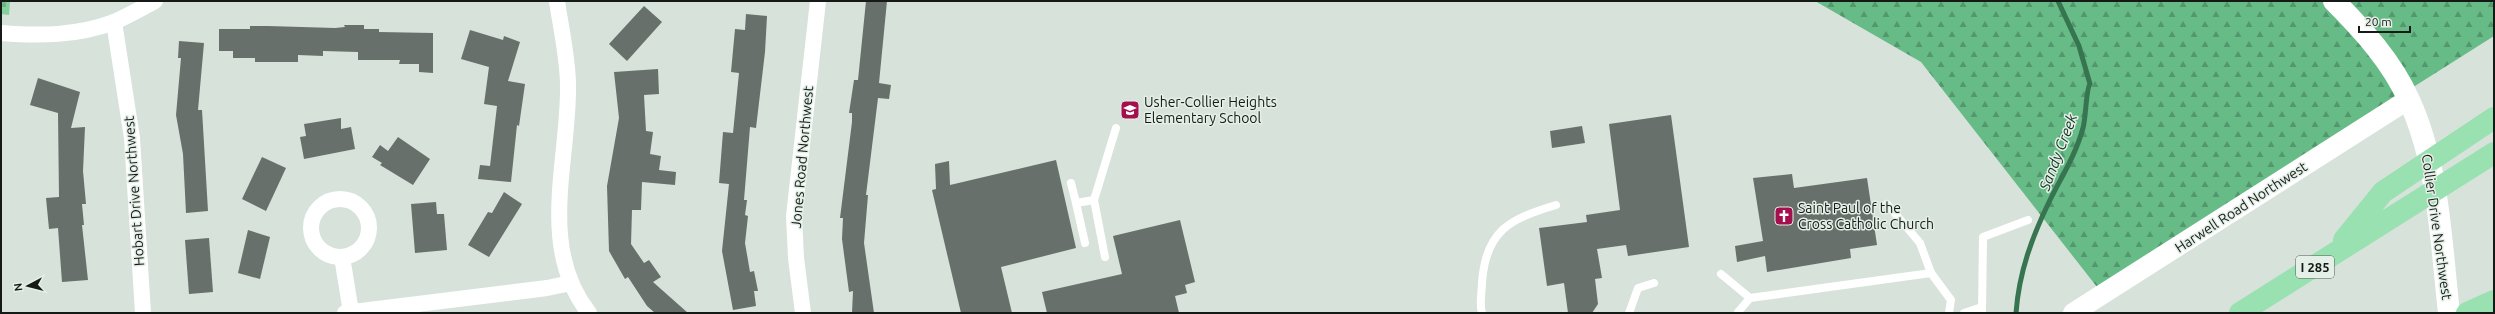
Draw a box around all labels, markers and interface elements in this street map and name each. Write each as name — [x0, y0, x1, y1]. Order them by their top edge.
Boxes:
scale bar — [2359, 8, 2410, 34]
text: 20 m — [2365, 15, 2392, 28]
street label: Jones Road Northwest — [788, 85, 816, 229]
place label: Usher-Collier Heights Elementary School — [1144, 94, 1277, 126]
school or university icon: Usher-Collier Heights Elementary School — [1119, 99, 1141, 121]
water label: Sandy Creek — [2035, 111, 2081, 194]
street label: Hobart Drive Northwest — [121, 115, 147, 267]
street label: Collier Drive Northwest — [2419, 153, 2455, 301]
street label: Harwell Road Northwest — [2172, 158, 2310, 256]
place label: Saint Paul of the Cross Catholic Church — [1798, 200, 1934, 232]
church icon: Saint Paul of the Cross Catholic Church — [1773, 205, 1795, 227]
road number: I 285 — [2296, 256, 2334, 278]
north arrow — [8, 266, 48, 306]
text: N — [12, 282, 25, 292]

